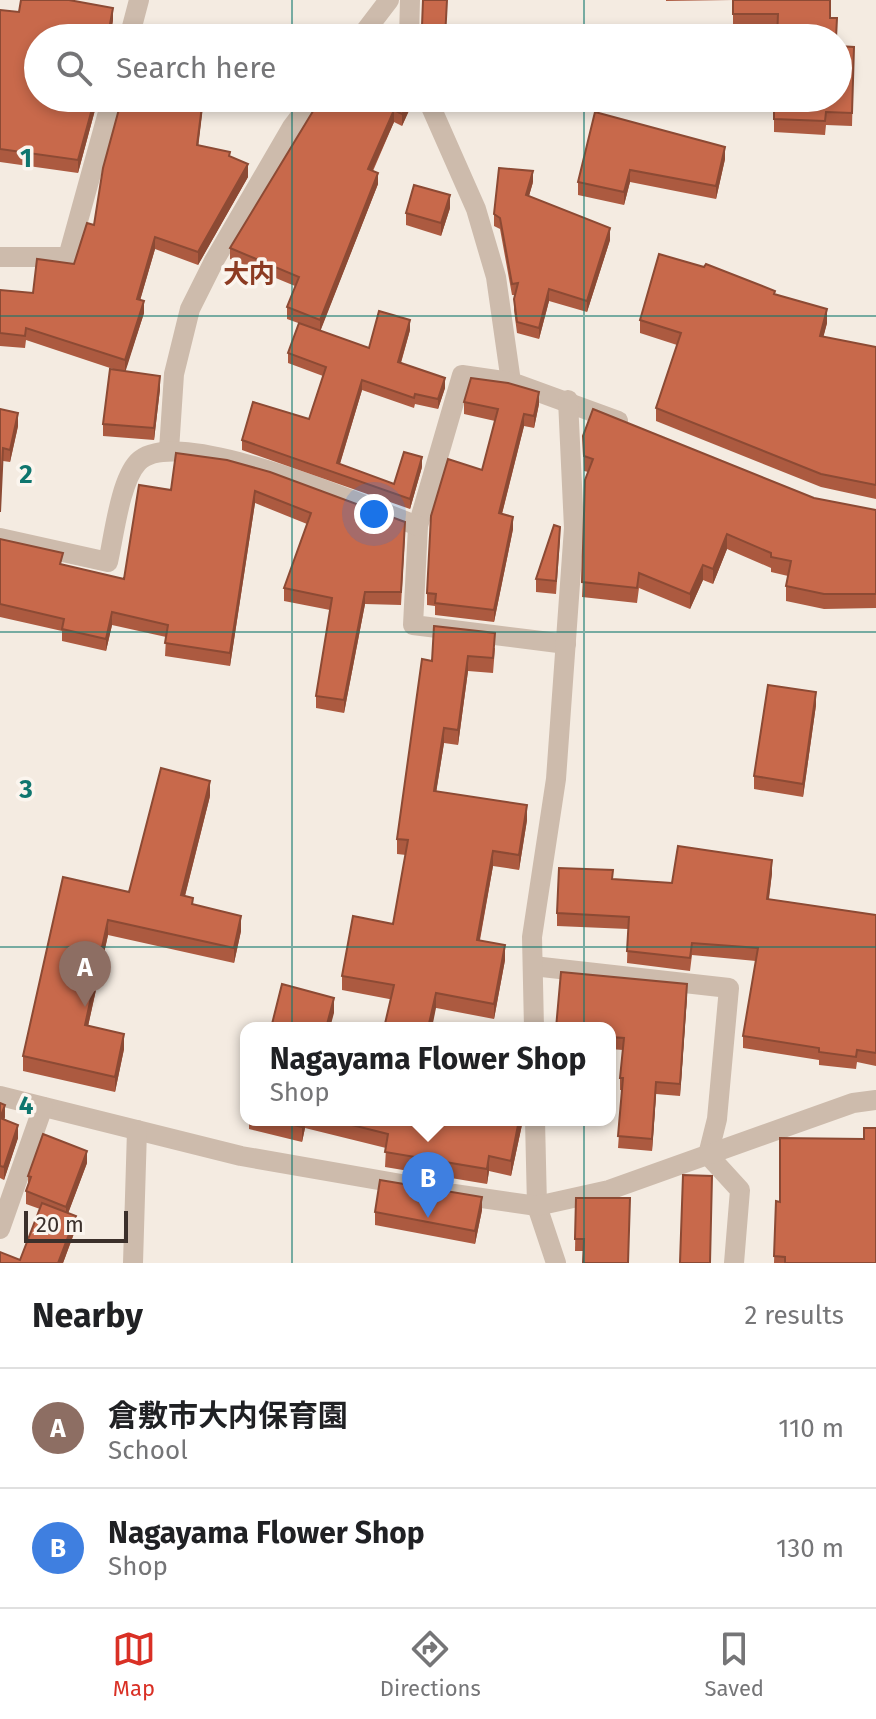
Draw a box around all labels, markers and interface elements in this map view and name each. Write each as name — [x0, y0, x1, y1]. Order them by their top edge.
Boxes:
search box — [24, 24, 852, 112]
icon: search — [52, 46, 96, 90]
text: Search here — [116, 50, 276, 86]
text: 1 — [20, 143, 32, 174]
district label: 大内 — [223, 259, 275, 290]
text: 2 — [19, 459, 33, 490]
your location — [354, 494, 394, 534]
text: 3 — [18, 774, 33, 805]
pin: A — [59, 941, 111, 1007]
popup — [240, 1022, 616, 1126]
text: Nagayama Flower Shop — [270, 1041, 586, 1077]
text: Shop — [270, 1077, 330, 1108]
text: 4 — [19, 1090, 34, 1121]
pin: B — [402, 1152, 454, 1218]
scale bar — [24, 1207, 128, 1243]
text: 20 m — [36, 1211, 84, 1238]
text: Nearby — [32, 1295, 143, 1336]
text: 2 results — [744, 1300, 844, 1331]
text: 倉敷市大内保育園 — [108, 1398, 348, 1434]
text: A — [50, 1413, 66, 1444]
text: 110 m — [778, 1413, 844, 1444]
text: School — [108, 1435, 188, 1466]
text: Nagayama Flower Shop — [108, 1515, 425, 1551]
text: B — [50, 1533, 66, 1564]
text: 130 m — [776, 1533, 844, 1564]
text: Shop — [108, 1551, 168, 1582]
tab: Map — [112, 1627, 156, 1702]
tab: Directions — [380, 1627, 481, 1702]
tab: Saved — [705, 1627, 764, 1702]

